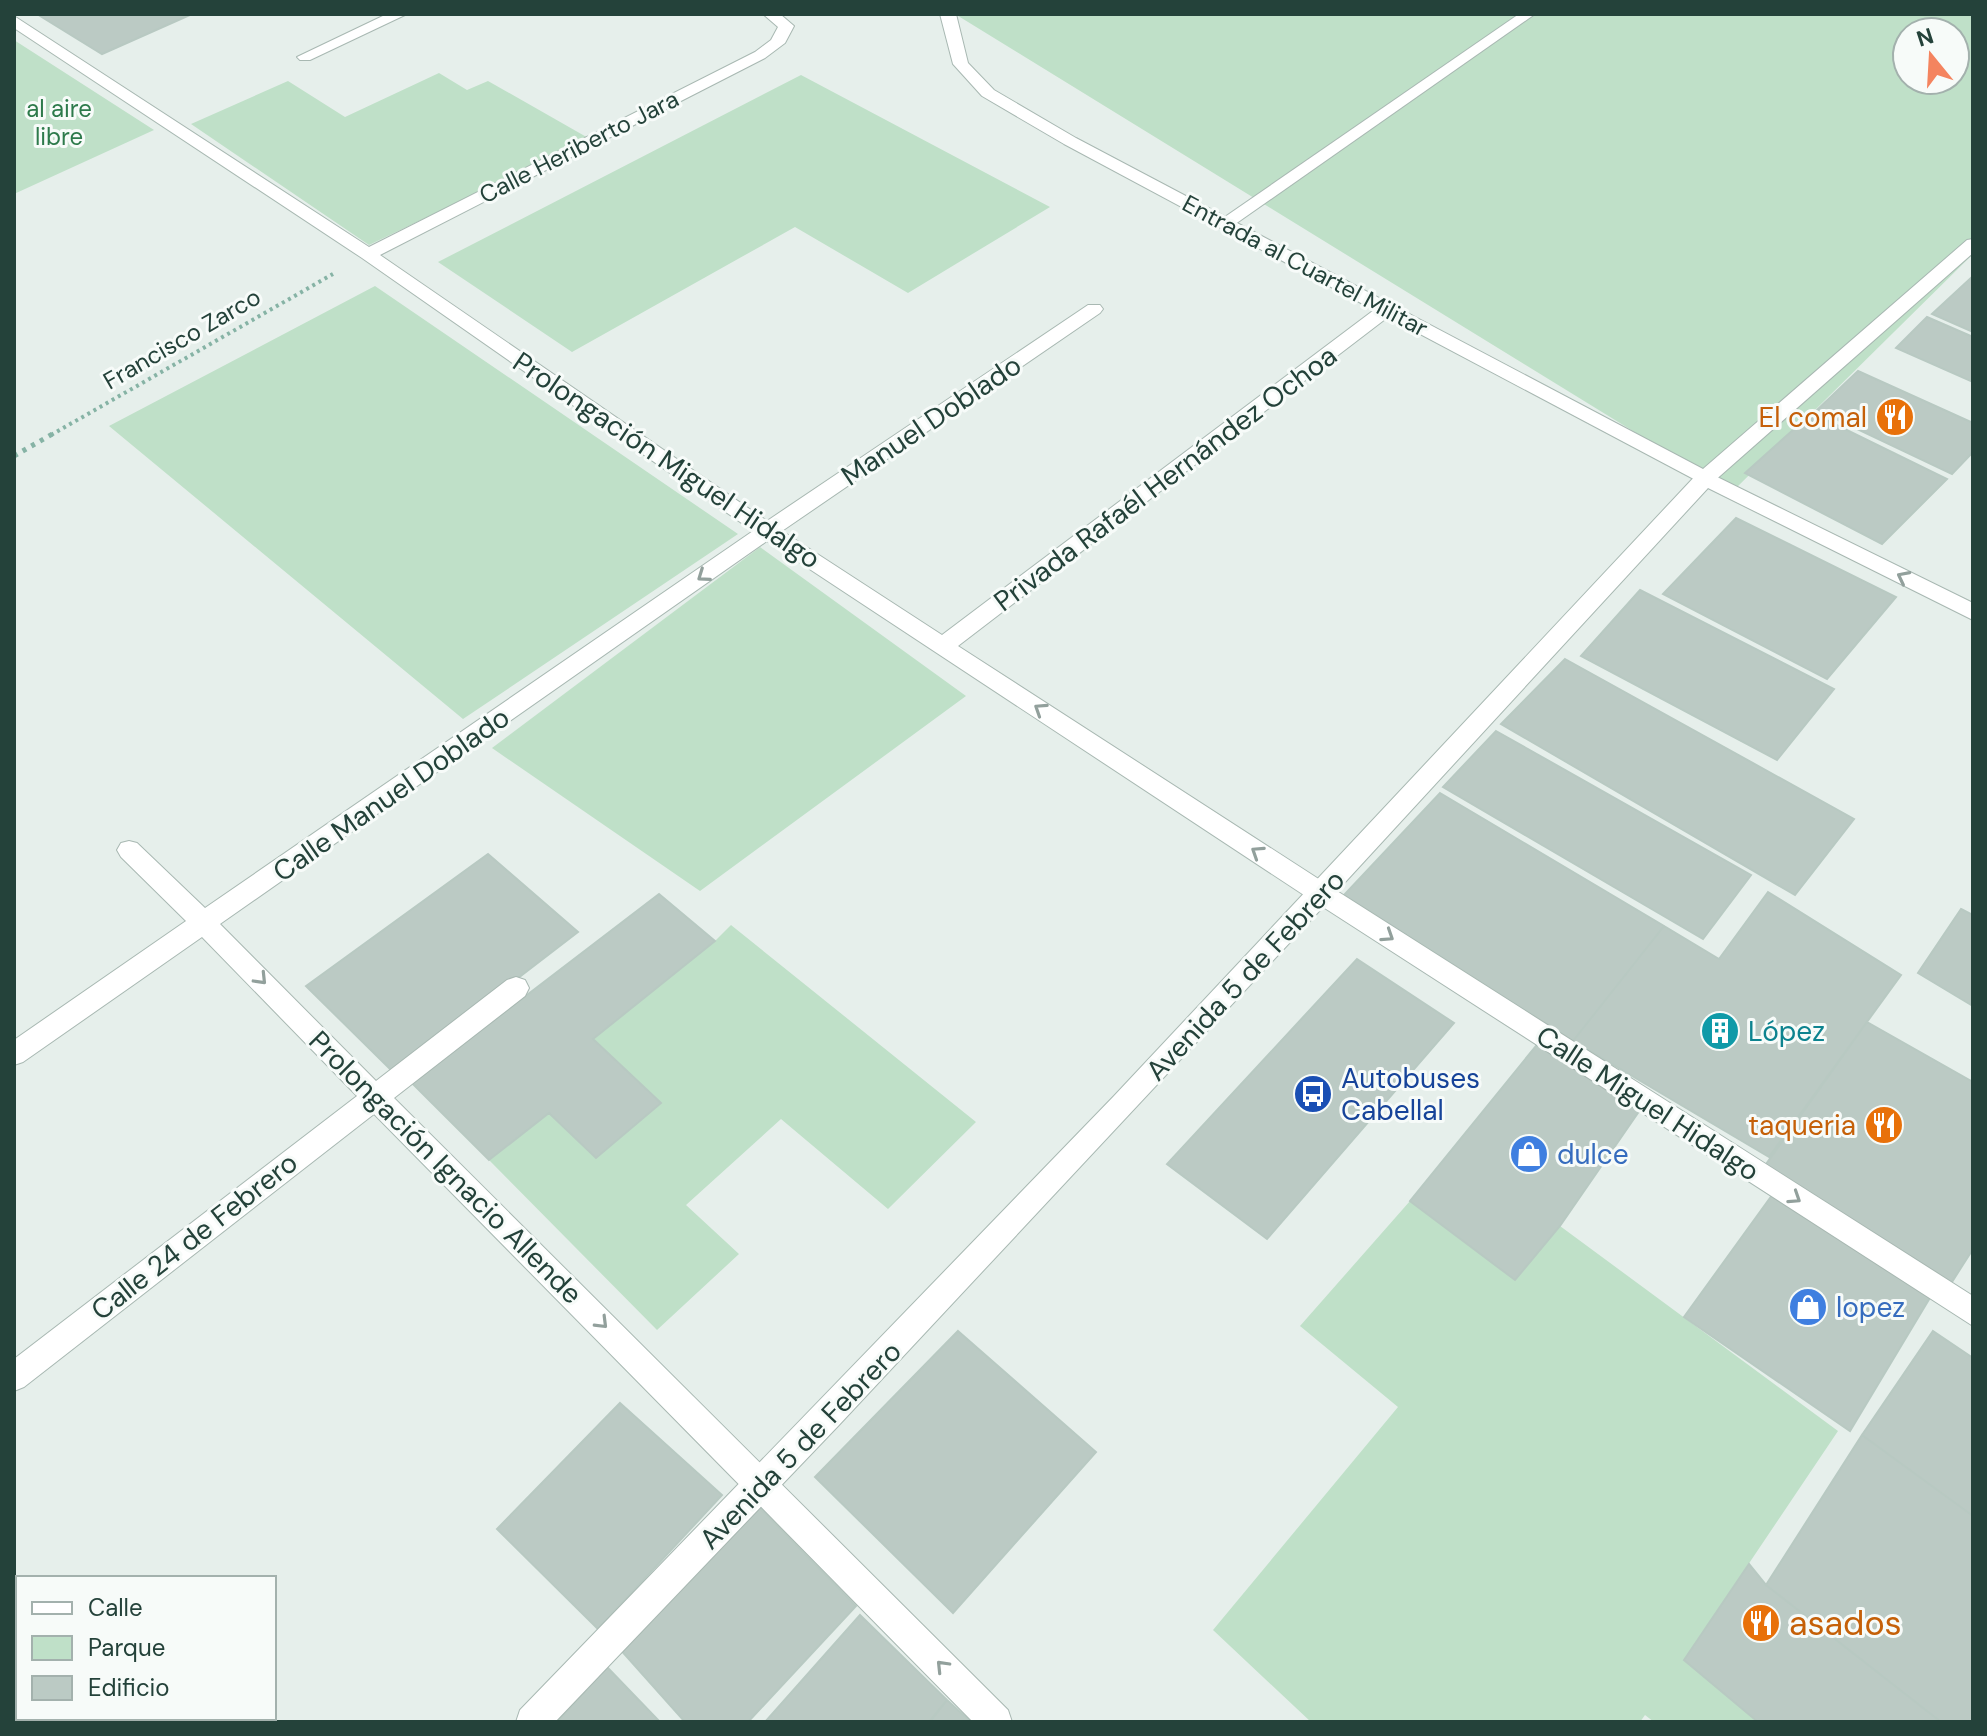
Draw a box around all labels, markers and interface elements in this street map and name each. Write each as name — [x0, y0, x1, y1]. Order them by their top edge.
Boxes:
north arrow — [1891, 16, 1971, 96]
text: N — [1913, 21, 1937, 54]
street label: Calle Heriberto Jara — [474, 83, 684, 210]
park label: al aire libre — [26, 93, 92, 152]
street label: Entrada al Cuartel Militar — [1177, 188, 1433, 344]
street label: Francisco Zarco — [97, 281, 266, 396]
street label: Privada Rafaél Hernández Ochoa — [986, 337, 1344, 620]
street label: Prolongación Miguel Hidalgo — [506, 343, 828, 577]
street label: Manuel Doblado — [834, 346, 1028, 494]
restaurant icon: El comal — [1874, 396, 1916, 438]
place label: El comal — [1758, 399, 1867, 436]
one-way arrow — [698, 566, 712, 581]
one-way arrow — [1897, 572, 1912, 587]
street label: Calle Manuel Doblado — [266, 699, 517, 890]
one-way arrow — [1034, 704, 1048, 719]
one-way arrow — [1251, 846, 1266, 861]
street label: Avenida 5 de Febrero — [1138, 862, 1353, 1089]
one-way arrow — [1379, 927, 1394, 942]
one-way arrow — [251, 970, 266, 984]
building icon: López — [1699, 1010, 1741, 1052]
place label: López — [1748, 1013, 1825, 1050]
street label: Calle Miguel Hidalgo — [1529, 1017, 1766, 1190]
street label: Prolongación Ignacio Allende — [301, 1023, 590, 1312]
place label: Autobuses Cabellal — [1341, 1060, 1480, 1129]
bus stop icon: Autobuses Cabellal — [1292, 1073, 1334, 1115]
restaurant icon: taqueria — [1863, 1104, 1905, 1146]
place label: taqueria — [1748, 1107, 1856, 1144]
shop icon: dulce — [1508, 1133, 1550, 1175]
place label: dulce — [1557, 1136, 1629, 1173]
street label: Calle 24 de Febrero — [84, 1144, 305, 1329]
one-way arrow — [1787, 1188, 1801, 1203]
shop icon: lopez — [1787, 1286, 1829, 1328]
place label: lopez — [1836, 1289, 1905, 1326]
one-way arrow — [592, 1314, 607, 1328]
street label: Avenida 5 de Febrero — [691, 1333, 909, 1557]
legend — [16, 1576, 276, 1720]
text: Calle — [88, 1592, 143, 1623]
place label: asados — [1789, 1601, 1902, 1646]
restaurant icon: asados — [1740, 1602, 1782, 1644]
text: Parque — [88, 1632, 165, 1663]
one-way arrow — [937, 1661, 951, 1675]
text: Edificio — [88, 1672, 170, 1703]

